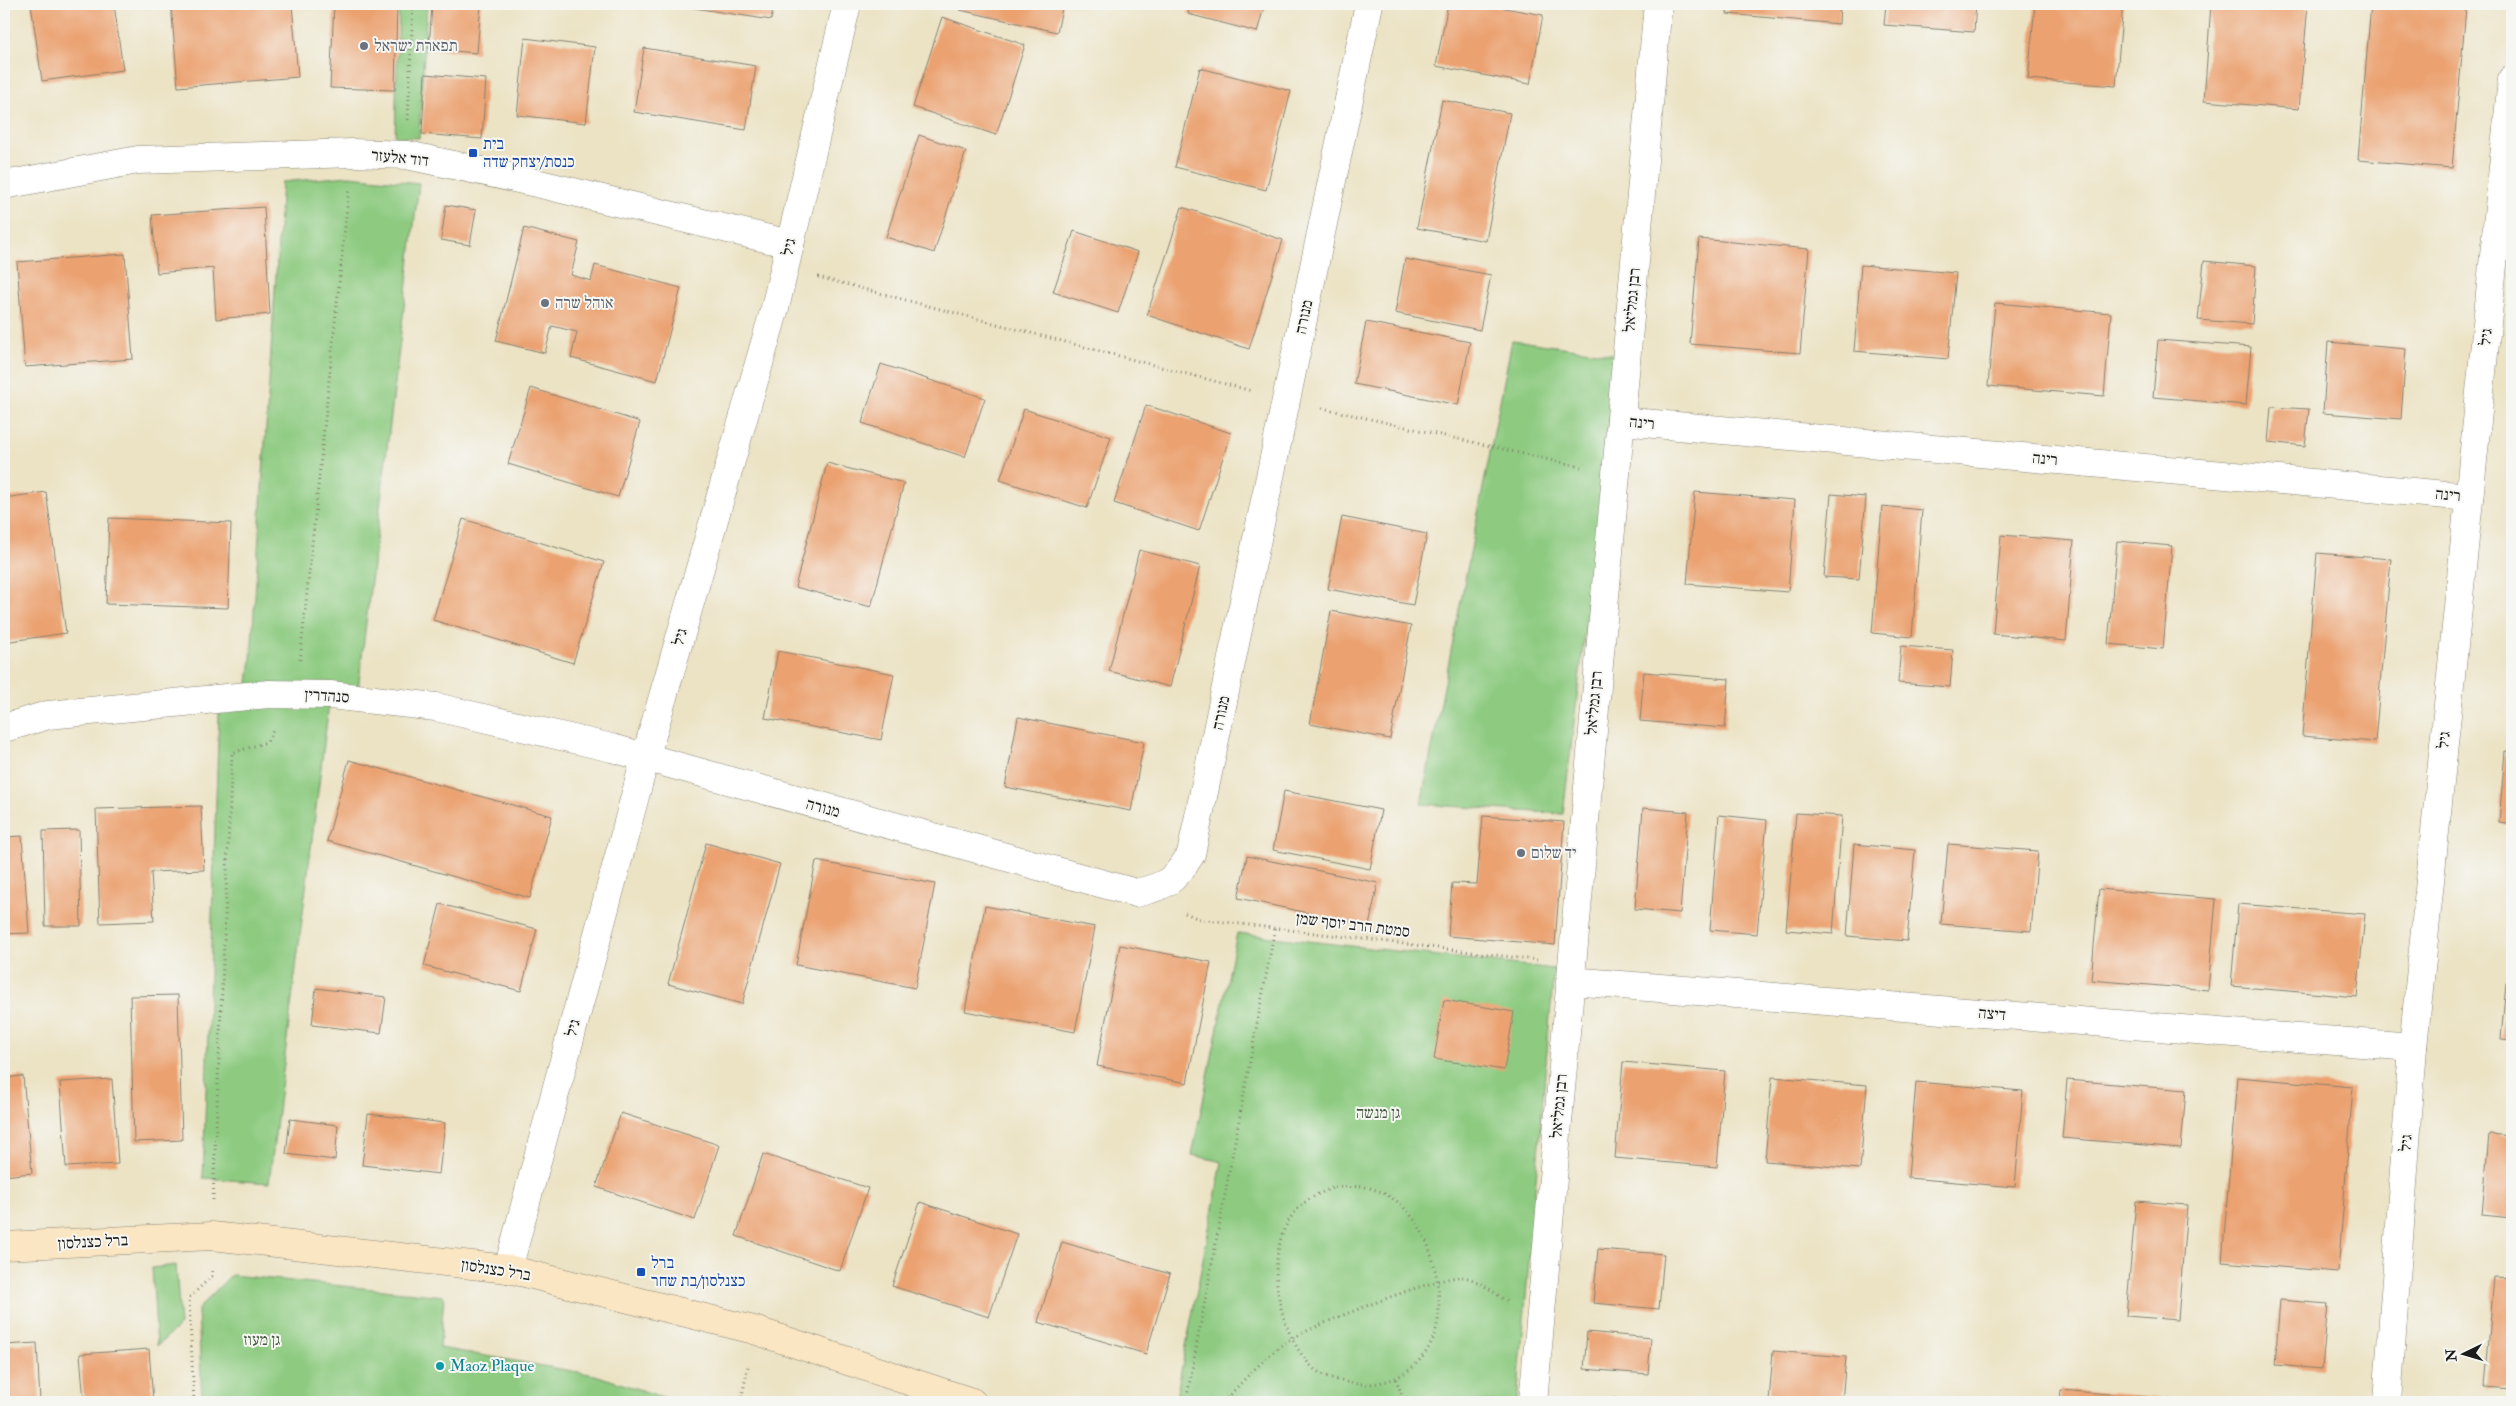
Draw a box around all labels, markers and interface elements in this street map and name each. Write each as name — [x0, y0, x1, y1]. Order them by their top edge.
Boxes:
place label: תפארת ישראל — [374, 36, 458, 56]
marker: תפארת ישראל — [358, 40, 370, 52]
place label: בית כנסת/יצחק שדה — [483, 134, 575, 172]
street label: דוד אלעזר — [370, 145, 430, 171]
marker: בית כנסת/יצחק שדה — [467, 147, 479, 159]
street label: גיל — [777, 236, 801, 258]
street label: רבן גמליאל — [1619, 267, 1645, 333]
place label: אוהל שרה — [555, 293, 613, 313]
marker: אוהל שרה — [539, 297, 551, 309]
street label: מנורה — [1291, 298, 1317, 336]
street label: גיל — [2475, 327, 2497, 347]
street label: רינה — [1628, 412, 1656, 434]
street label: רינה — [2031, 448, 2059, 470]
street label: רינה — [2434, 484, 2462, 506]
street label: גיל — [668, 626, 692, 648]
street label: רבן גמליאל — [1581, 670, 1607, 736]
street label: סנהדרין — [304, 684, 350, 708]
street label: מנורה — [1208, 694, 1234, 732]
street label: גיל — [2433, 730, 2455, 750]
street label: מנורה — [804, 794, 842, 822]
place label: יד שלום — [1531, 843, 1576, 863]
marker: יד שלום — [1515, 847, 1527, 859]
street label: סמטת הרב יוסף שמן — [1295, 908, 1411, 942]
street label: דיצה — [1977, 1003, 2007, 1025]
street label: גיל — [561, 1017, 585, 1039]
street label: רבן גמליאל — [1546, 1073, 1572, 1139]
park label: גן מנשה — [1356, 1103, 1400, 1123]
street label: גיל — [2395, 1134, 2417, 1152]
street label: ברל כצנלסון — [57, 1230, 129, 1254]
place label: ברל כצנלסון/בת שחר — [651, 1253, 745, 1291]
street label: ברל כצנלסון — [460, 1255, 533, 1285]
marker: ברל כצנלסון/בת שחר — [635, 1266, 647, 1278]
north arrow — [2438, 1328, 2488, 1378]
park label: גן מעוז — [243, 1330, 281, 1350]
text: N — [2442, 1348, 2461, 1363]
place label: Maoz Plaque — [450, 1356, 534, 1376]
marker: Maoz Plaque — [434, 1360, 446, 1372]

